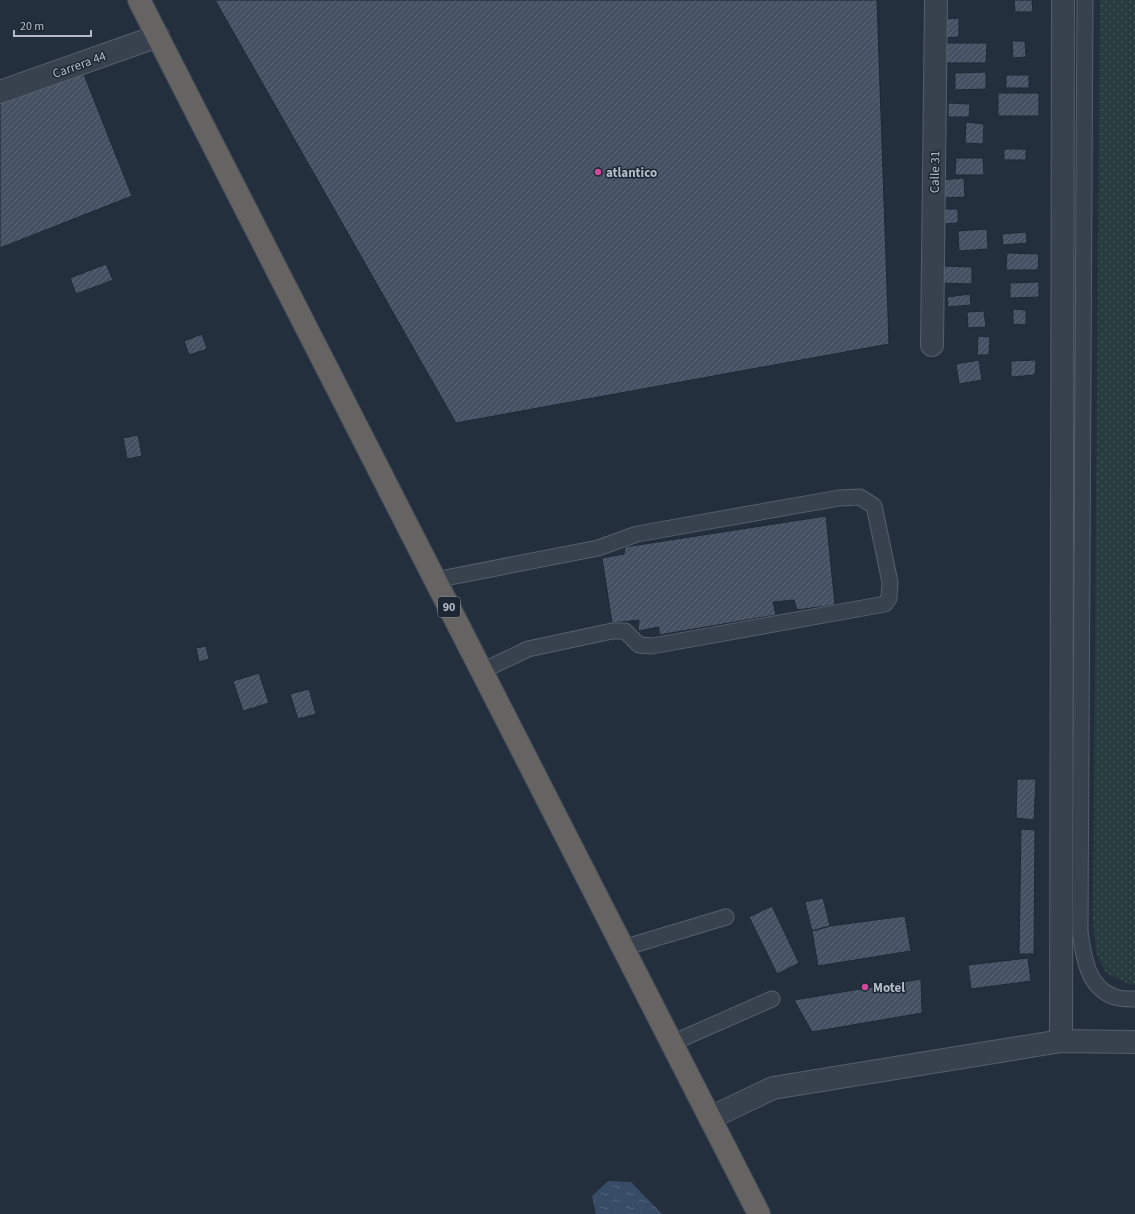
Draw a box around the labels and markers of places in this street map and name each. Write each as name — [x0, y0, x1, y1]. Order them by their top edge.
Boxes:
place label: atlantico — [606, 164, 657, 182]
marker: atlantico — [593, 167, 603, 177]
place label: Motel — [873, 979, 905, 997]
marker: Motel — [860, 982, 870, 992]

